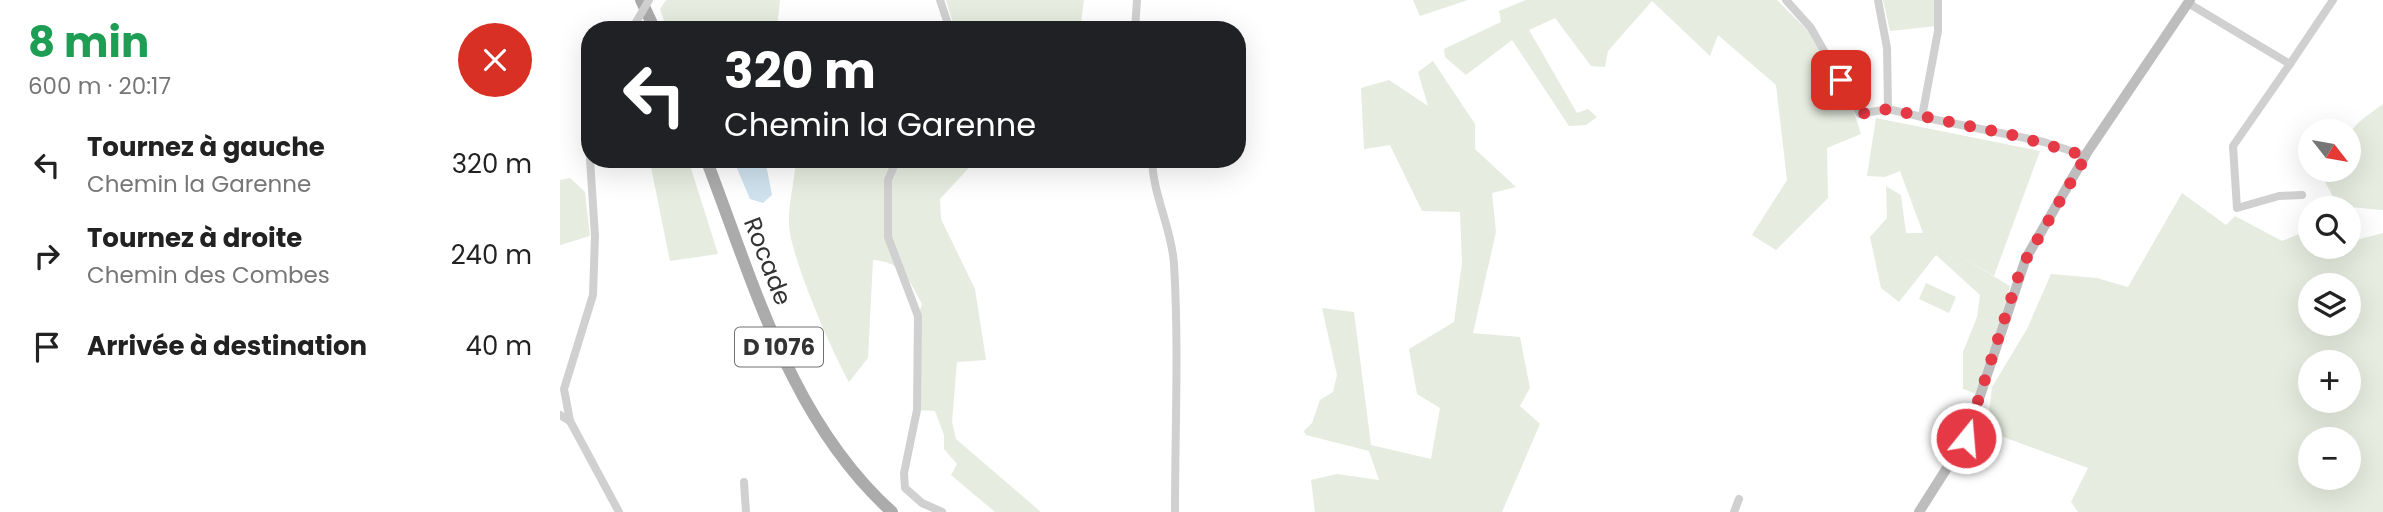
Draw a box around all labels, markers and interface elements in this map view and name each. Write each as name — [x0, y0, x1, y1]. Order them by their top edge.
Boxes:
text: 8 min — [28, 13, 149, 72]
button: close — [458, 23, 532, 97]
text: 320 m — [724, 37, 876, 105]
icon: left — [609, 49, 700, 140]
pin — [1811, 50, 1871, 110]
icon: arrive — [1822, 61, 1860, 99]
text: 600 m · 20:17 — [28, 70, 171, 102]
text: Chemin la Garenne — [724, 102, 1036, 147]
north arrow — [2298, 119, 2361, 182]
map controls — [2298, 119, 2361, 490]
text: Tournez à gauche — [87, 129, 325, 165]
icon: left — [28, 146, 66, 184]
text: 320 m — [452, 146, 532, 182]
text: Chemin la Garenne — [87, 168, 311, 200]
button: search — [2298, 196, 2361, 259]
street label: Rocade — [736, 212, 800, 310]
text: Tournez à droite — [87, 220, 302, 256]
icon: right — [28, 237, 66, 275]
text: 240 m — [451, 237, 532, 273]
text: Chemin des Combes — [87, 259, 330, 291]
button: layers — [2298, 273, 2361, 336]
icon: arrive — [28, 328, 66, 366]
text: Arrivée à destination — [87, 328, 367, 364]
text: 40 m — [466, 328, 532, 364]
road number: D 1076 — [735, 328, 823, 366]
button: + — [2298, 350, 2361, 413]
position arrow — [1929, 401, 2003, 475]
button: − — [2298, 427, 2361, 490]

